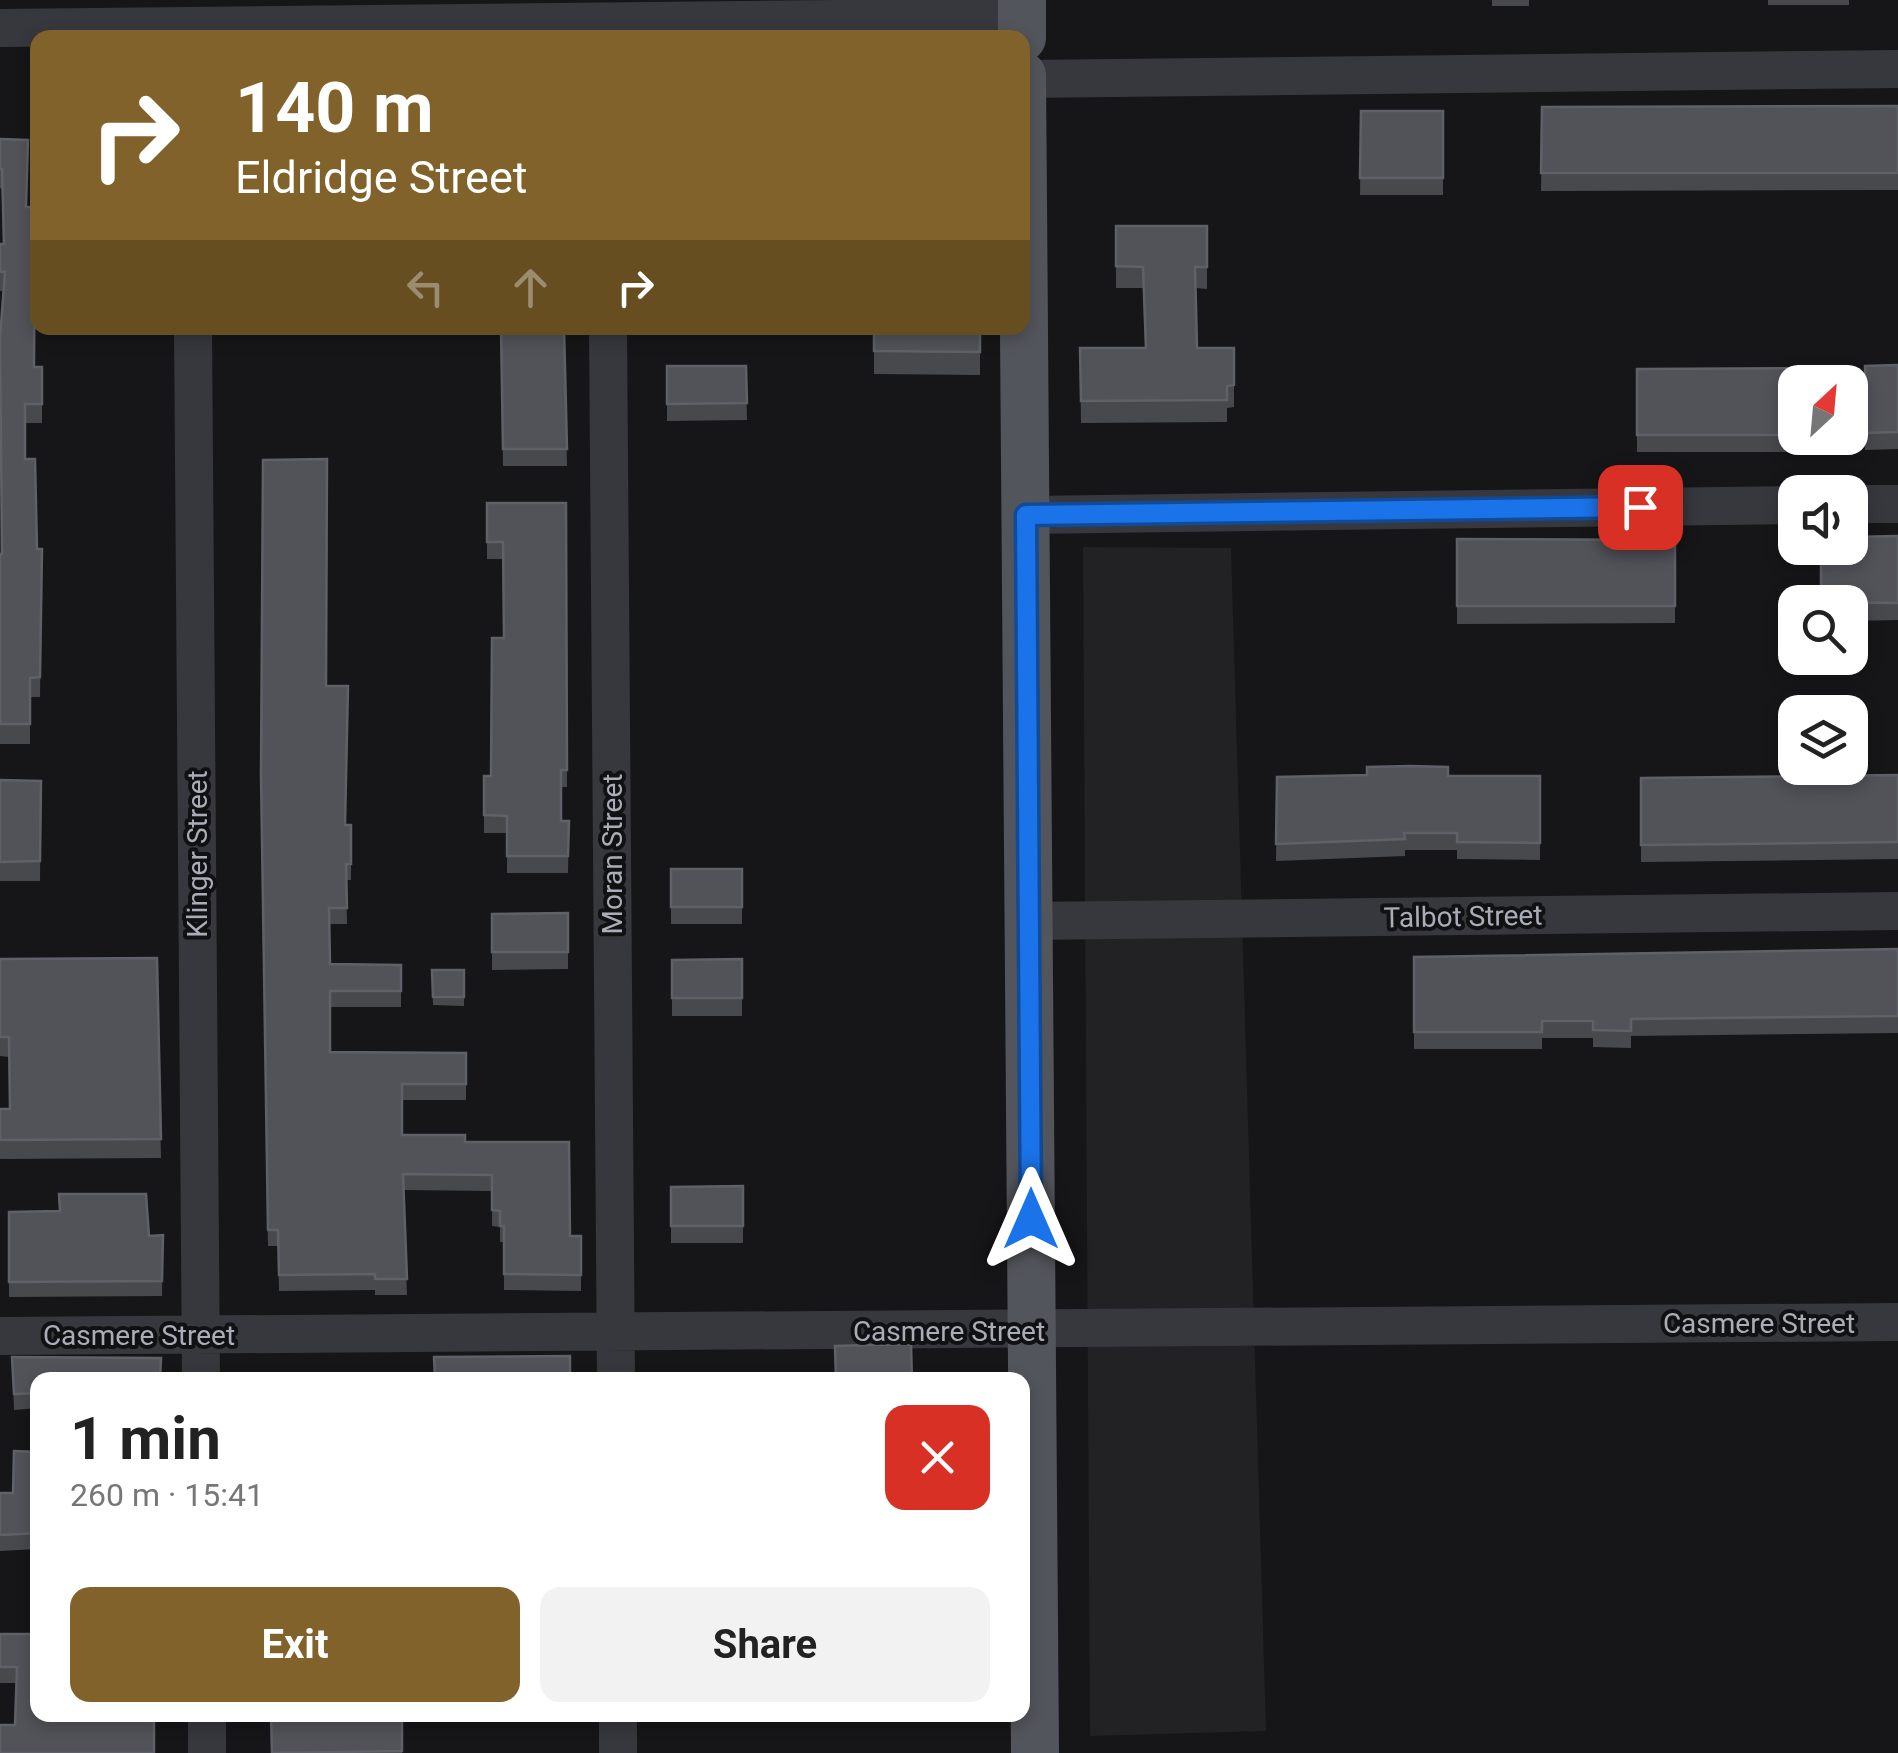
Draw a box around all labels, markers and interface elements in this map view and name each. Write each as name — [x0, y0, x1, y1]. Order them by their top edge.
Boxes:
text: 140 m — [235, 67, 434, 149]
icon: right — [70, 70, 200, 200]
text: Eldridge Street — [235, 151, 527, 204]
icon: left — [398, 260, 453, 315]
icon: ahead — [503, 260, 558, 315]
icon: right — [608, 260, 663, 315]
north arrow — [1778, 365, 1868, 455]
map controls — [1778, 365, 1868, 785]
pin — [1598, 465, 1683, 550]
button: sound — [1778, 475, 1868, 565]
icon: arrive — [1613, 480, 1668, 535]
button: search — [1778, 585, 1868, 675]
button: layers — [1778, 695, 1868, 785]
street label: Klinger Street — [181, 770, 214, 938]
street label: Moran Street — [596, 774, 629, 934]
street label: Talbot Street — [1383, 899, 1543, 934]
position arrow — [979, 1167, 1083, 1271]
street label: Casmere Street — [1663, 1307, 1855, 1340]
street label: Casmere Street — [853, 1315, 1045, 1348]
street label: Casmere Street — [43, 1319, 235, 1352]
text: 1 min — [70, 1403, 221, 1474]
button: close — [885, 1405, 990, 1510]
text: 260 m · 15:41 — [70, 1476, 264, 1514]
button: Exit — [70, 1587, 520, 1702]
button: Share — [540, 1587, 990, 1702]

